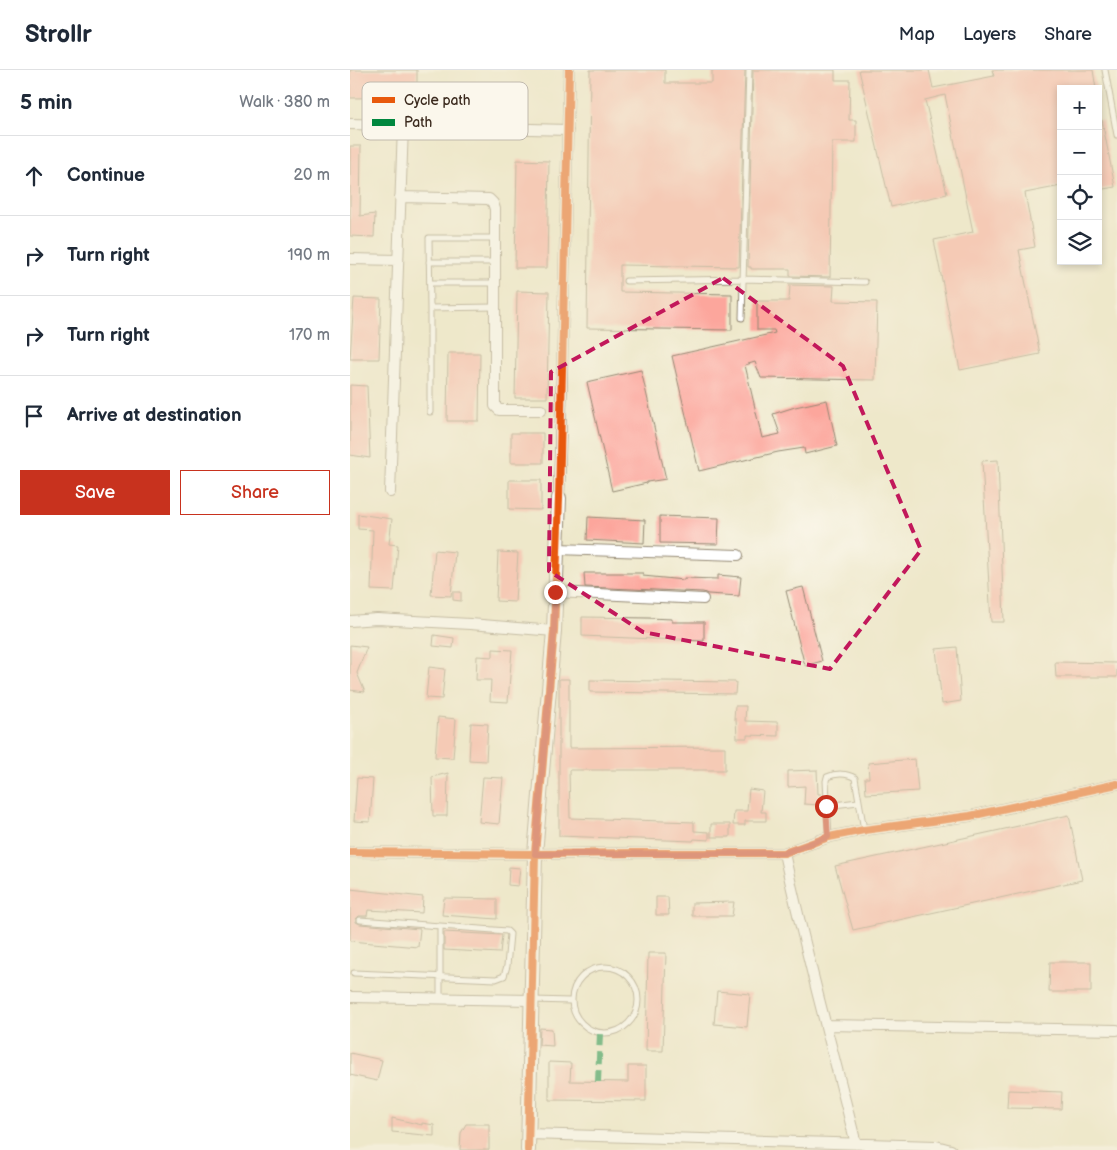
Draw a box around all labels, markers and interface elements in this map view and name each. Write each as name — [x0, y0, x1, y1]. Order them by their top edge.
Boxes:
text: Strollr — [25, 20, 92, 49]
text: Map — [899, 24, 935, 45]
text: Layers — [963, 24, 1016, 45]
text: Share — [1044, 24, 1092, 45]
legend — [362, 82, 528, 140]
map controls — [1057, 85, 1102, 265]
button: + — [1057, 85, 1102, 130]
text: 5 min — [20, 90, 73, 115]
text: Cycle path — [404, 92, 471, 109]
text: Walk · 380 m — [239, 93, 330, 112]
text: Path — [404, 114, 432, 131]
button: − — [1057, 130, 1102, 175]
icon: ahead — [20, 162, 48, 190]
text: Continue — [67, 164, 145, 187]
text: 20 m — [294, 166, 330, 185]
button: locate — [1057, 175, 1102, 220]
button: layers — [1057, 220, 1102, 265]
icon: right — [20, 242, 48, 270]
text: Turn right — [67, 244, 150, 267]
text: 190 m — [288, 246, 330, 265]
icon: right — [20, 322, 48, 350]
text: Turn right — [67, 324, 150, 347]
text: 170 m — [289, 326, 330, 345]
icon: arrive — [20, 402, 48, 430]
text: Arrive at destination — [67, 404, 242, 427]
button: Save — [20, 470, 170, 515]
button: Share — [180, 470, 330, 515]
route end — [544, 581, 567, 604]
route start — [815, 795, 838, 818]

